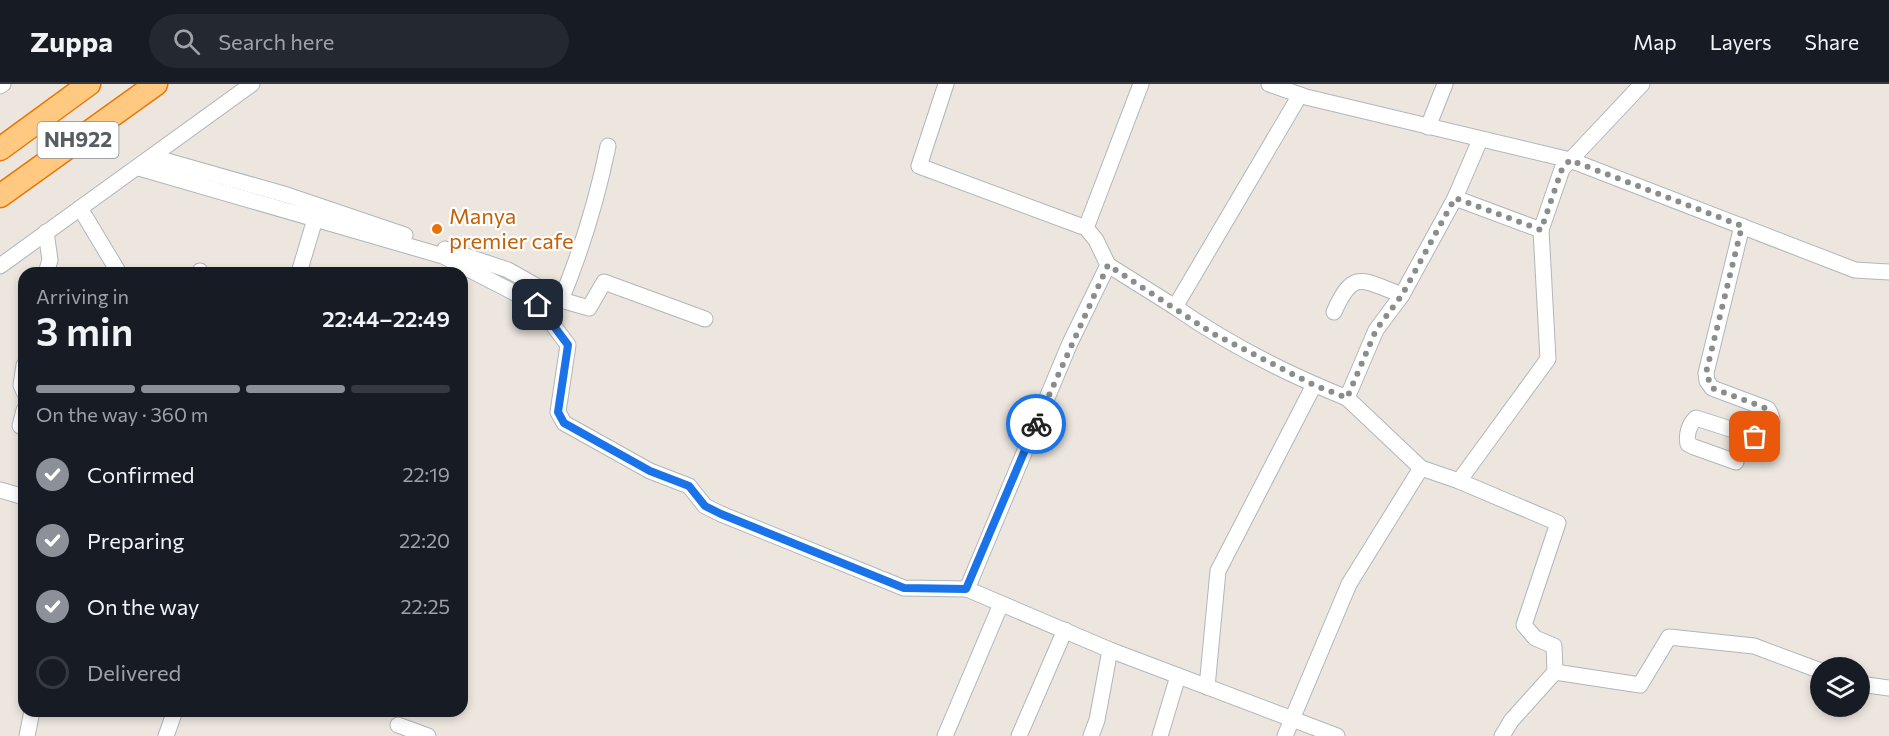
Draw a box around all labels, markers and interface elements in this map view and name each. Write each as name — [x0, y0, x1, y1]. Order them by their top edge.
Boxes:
search box — [149, 14, 569, 68]
text: Zuppa — [30, 24, 113, 58]
icon: search — [170, 25, 203, 58]
text: Search here — [218, 28, 334, 55]
text: Map — [1633, 29, 1677, 54]
text: Layers — [1710, 29, 1772, 54]
text: Share — [1805, 29, 1859, 54]
road number: NH922 — [38, 122, 118, 158]
place label: Manya premier cafe — [449, 202, 574, 254]
marker: Manya premier cafe — [430, 222, 444, 236]
pin — [512, 279, 563, 330]
text: Arriving in — [36, 284, 129, 308]
icon: home — [521, 288, 554, 321]
text: 22:44–22:49 — [322, 305, 450, 332]
text: 3 min — [36, 306, 133, 354]
courier — [1006, 394, 1066, 454]
text: On the way · 360 m — [36, 402, 208, 426]
icon: bike — [1020, 408, 1053, 441]
pin — [1729, 411, 1780, 462]
icon: bag — [1738, 420, 1771, 453]
icon: check — [36, 458, 69, 491]
text: Confirmed — [87, 461, 194, 488]
text: 22:19 — [402, 462, 450, 486]
icon: check — [36, 524, 69, 557]
text: Preparing — [87, 527, 184, 554]
text: 22:20 — [399, 528, 450, 552]
icon: check — [36, 590, 69, 623]
text: On the way — [87, 593, 199, 620]
text: 22:25 — [401, 594, 450, 618]
map controls — [1810, 657, 1870, 717]
button: layers — [1810, 657, 1870, 717]
text: Delivered — [87, 659, 181, 686]

